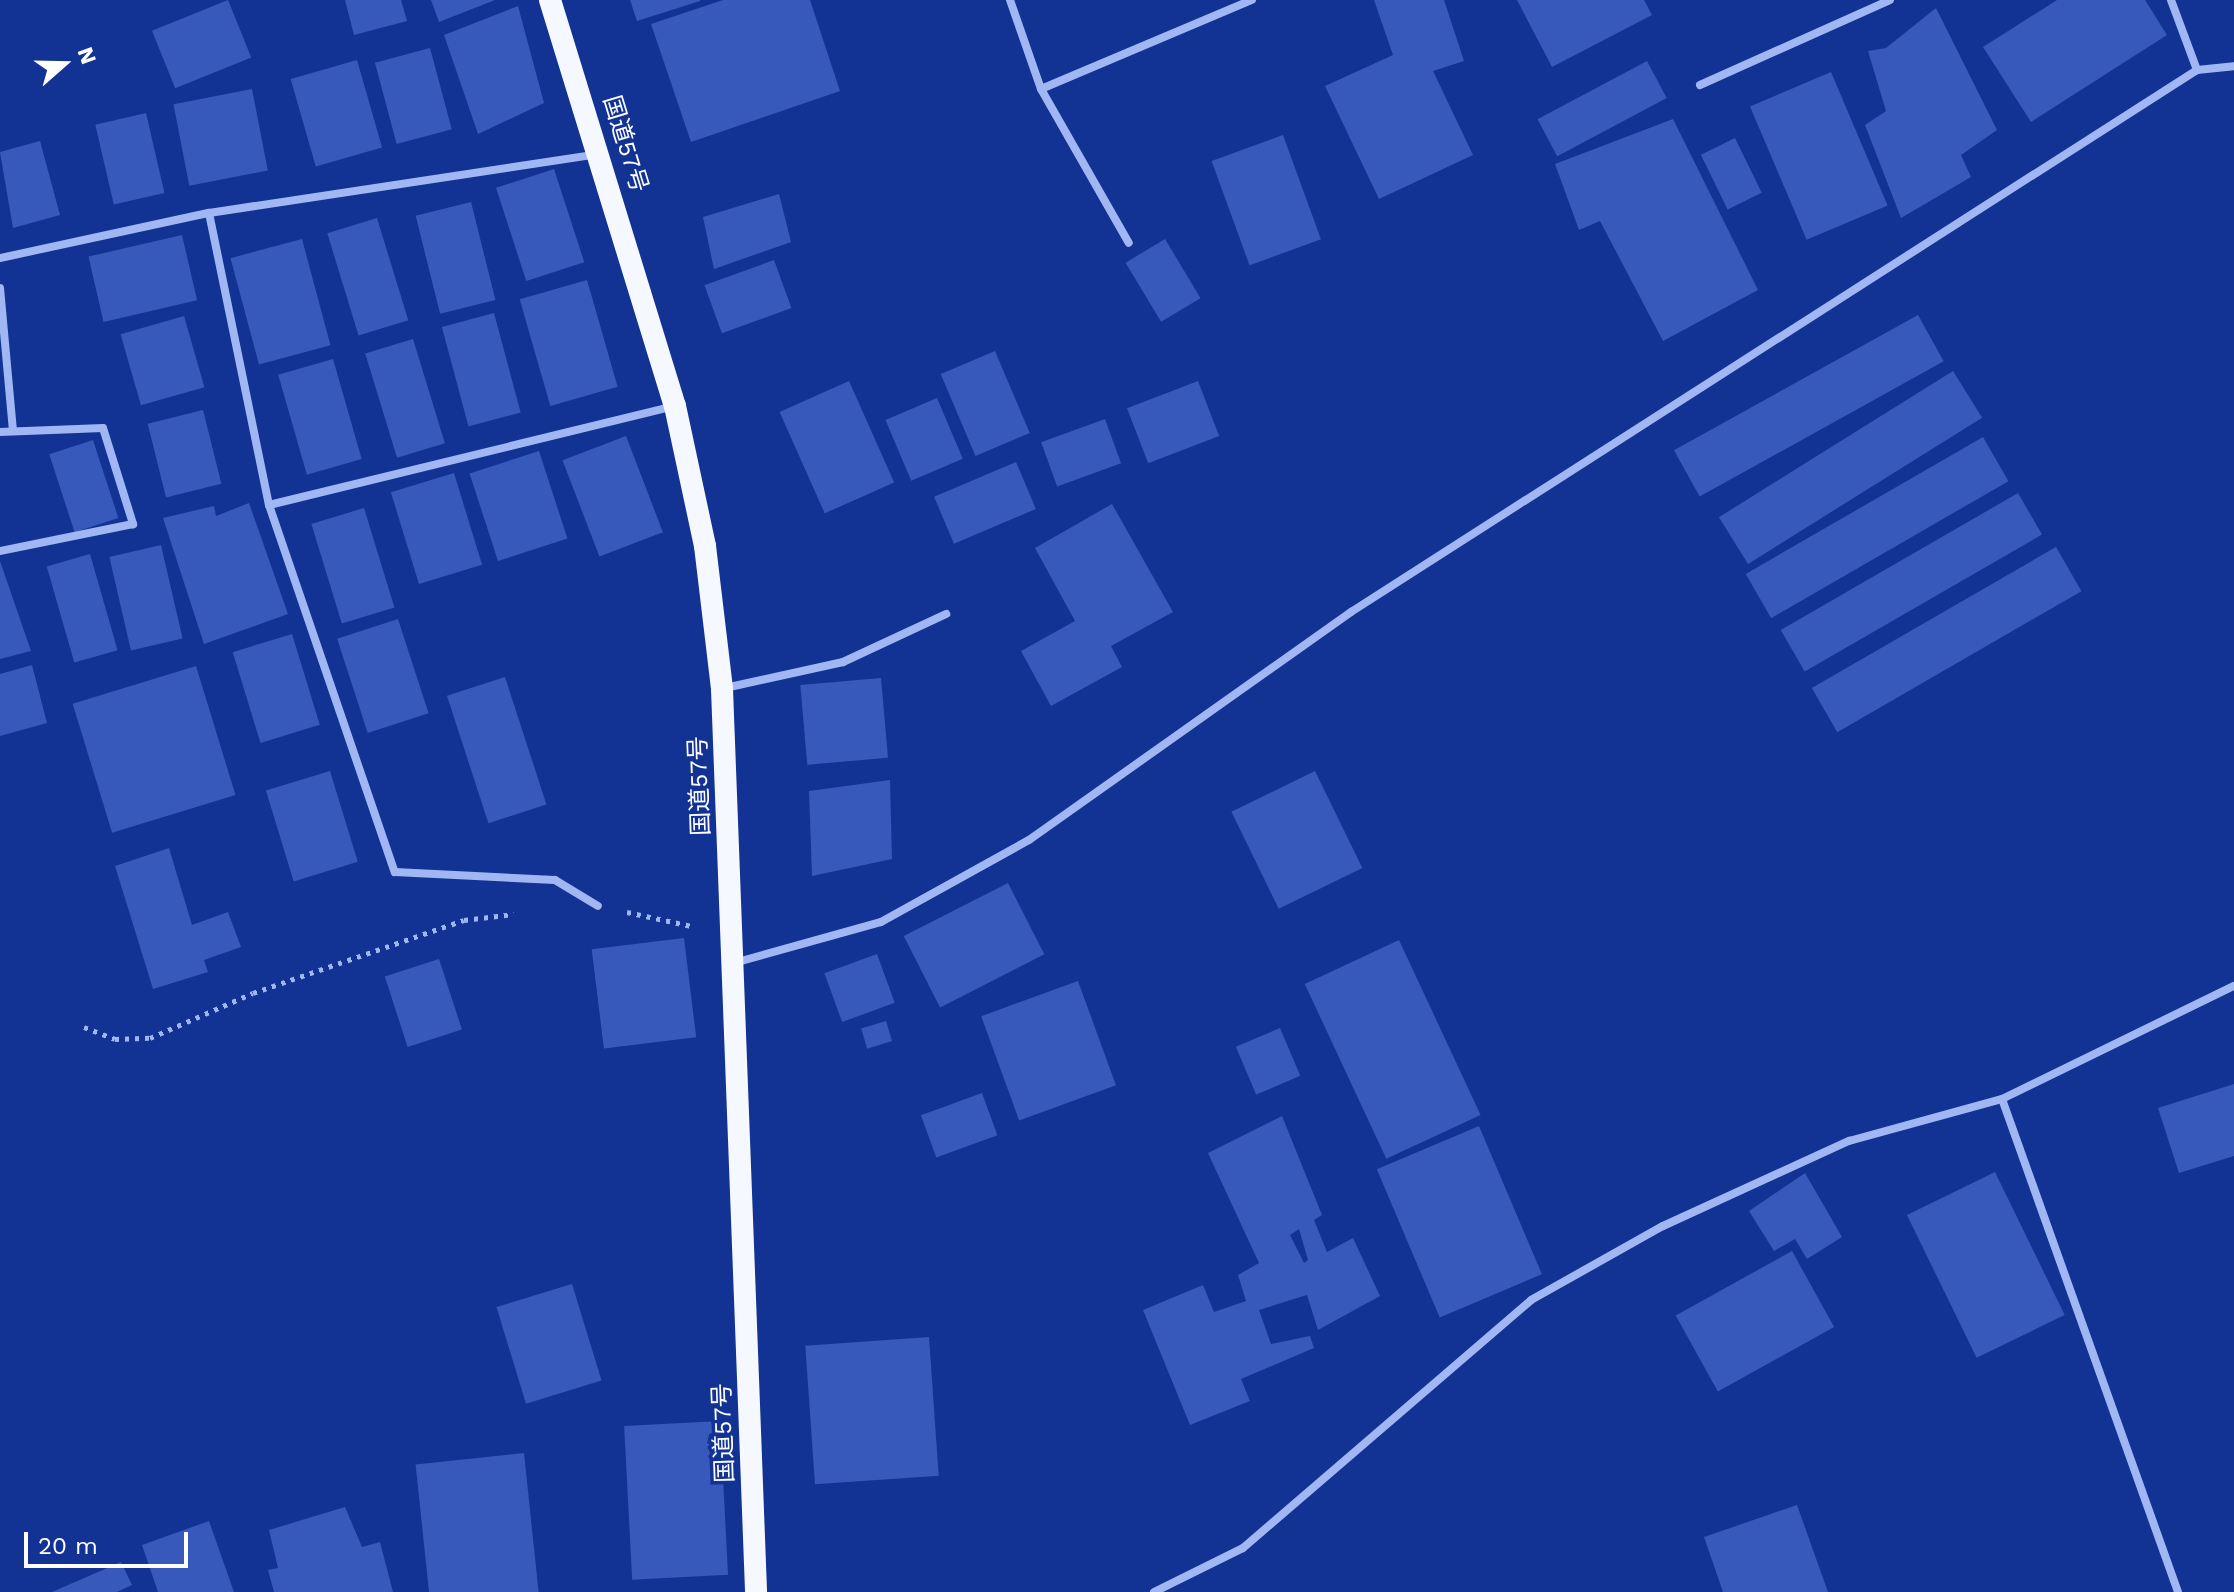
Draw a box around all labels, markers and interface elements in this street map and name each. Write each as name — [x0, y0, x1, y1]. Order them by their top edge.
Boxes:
north arrow — [24, 24, 104, 104]
text: N — [72, 44, 102, 68]
street label: 国道57号 — [597, 92, 653, 196]
street label: 国道57号 — [684, 736, 716, 836]
street label: 国道57号 — [708, 1383, 740, 1483]
scale bar — [28, 1516, 192, 1566]
text: 20 m — [38, 1532, 98, 1560]

